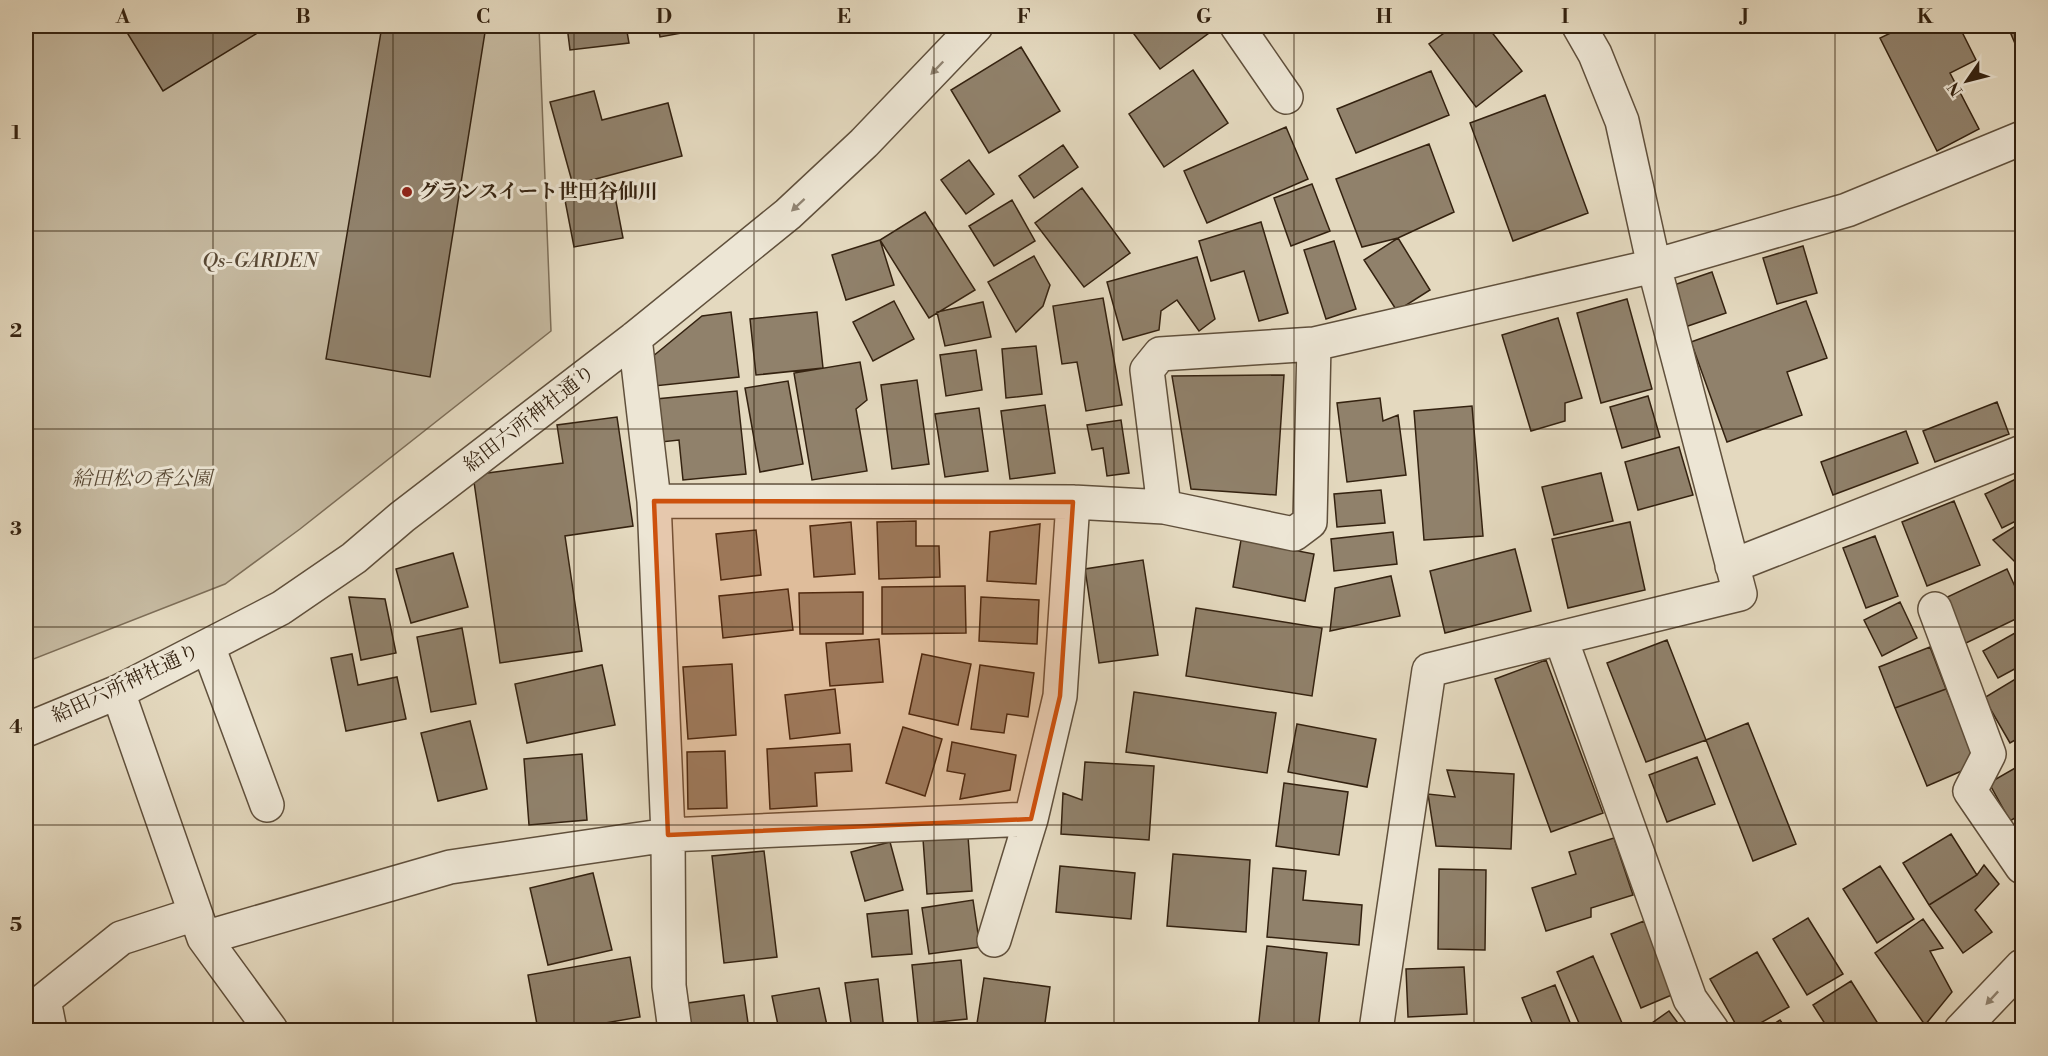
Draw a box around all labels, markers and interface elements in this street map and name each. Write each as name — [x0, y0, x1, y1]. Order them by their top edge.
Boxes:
text: A — [115, 5, 131, 30]
text: B — [295, 5, 311, 30]
text: C — [476, 5, 490, 30]
text: D — [656, 5, 672, 30]
text: E — [837, 5, 851, 30]
text: F — [1017, 5, 1031, 30]
text: G — [1196, 5, 1212, 30]
text: H — [1376, 5, 1393, 30]
text: I — [1561, 5, 1569, 30]
text: J — [1738, 5, 1749, 30]
text: K — [1917, 5, 1934, 30]
north arrow — [1937, 51, 1997, 111]
one-way arrow — [930, 61, 944, 75]
text: N — [1944, 78, 1967, 100]
text: 1 — [11, 121, 21, 146]
place label: グランスイート世田谷仙川 — [419, 180, 658, 205]
marker: グランスイート世田谷仙川 — [400, 185, 414, 199]
one-way arrow — [790, 198, 805, 212]
park label: Qs-GARDEN — [202, 249, 320, 274]
text: 2 — [10, 319, 22, 344]
street label: 給田六所神社通り — [459, 360, 601, 478]
park label: 給田松の香公園 — [72, 467, 215, 492]
text: 3 — [10, 517, 22, 542]
street label: 給田六所神社通り — [48, 639, 204, 729]
text: 4 — [9, 715, 23, 740]
text: 5 — [10, 913, 22, 938]
one-way arrow — [1986, 990, 1999, 1005]

